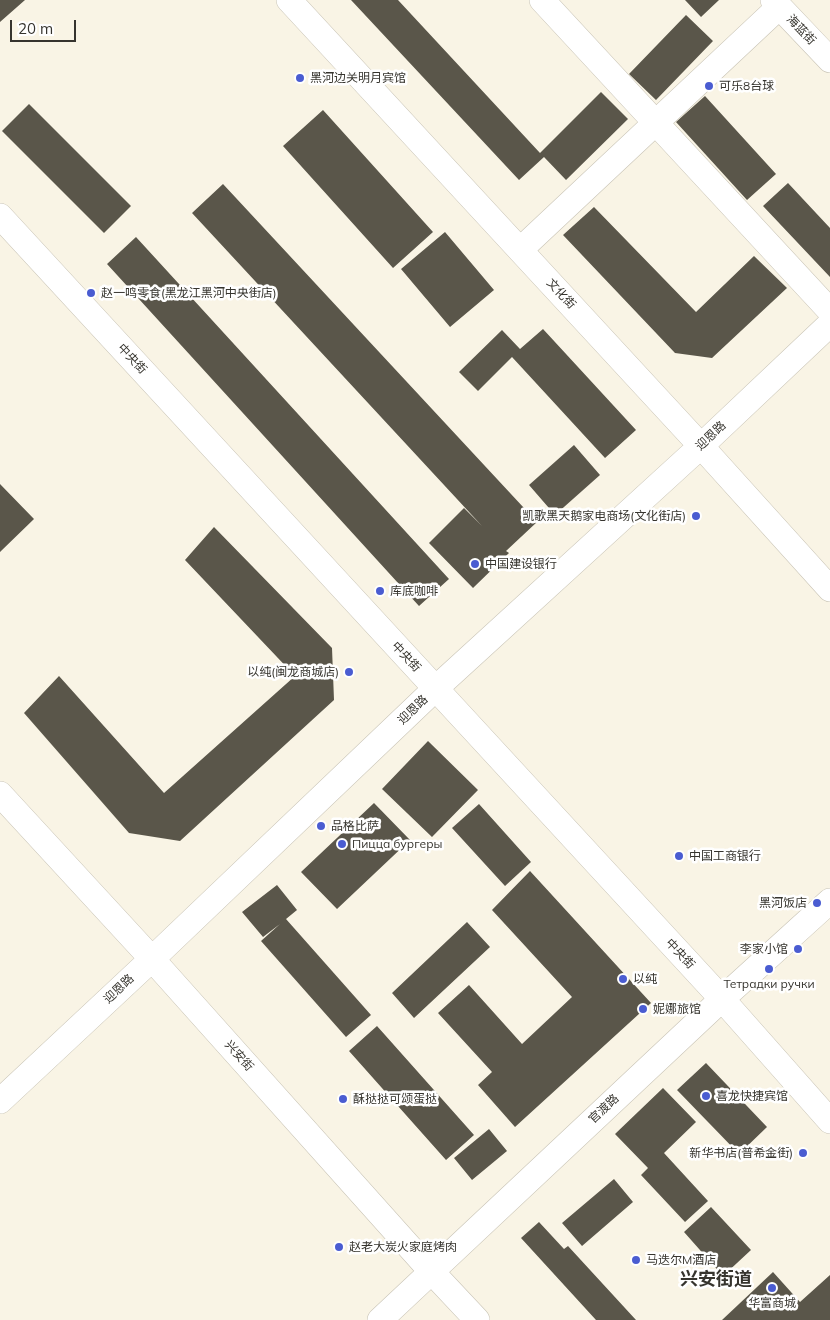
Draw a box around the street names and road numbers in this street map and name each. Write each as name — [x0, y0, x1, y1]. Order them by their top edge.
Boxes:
street label: 海蓝街 — [783, 12, 819, 48]
street label: 文化街 — [543, 276, 579, 312]
street label: 中央街 — [114, 341, 150, 377]
street label: 迎恩路 — [693, 418, 729, 454]
street label: 中央街 — [388, 639, 424, 675]
street label: 迎恩路 — [395, 692, 431, 728]
street label: 中央街 — [662, 936, 698, 972]
street label: 迎恩路 — [101, 971, 137, 1007]
street label: 兴安街 — [222, 1038, 256, 1074]
street label: 官渡路 — [586, 1091, 622, 1127]

